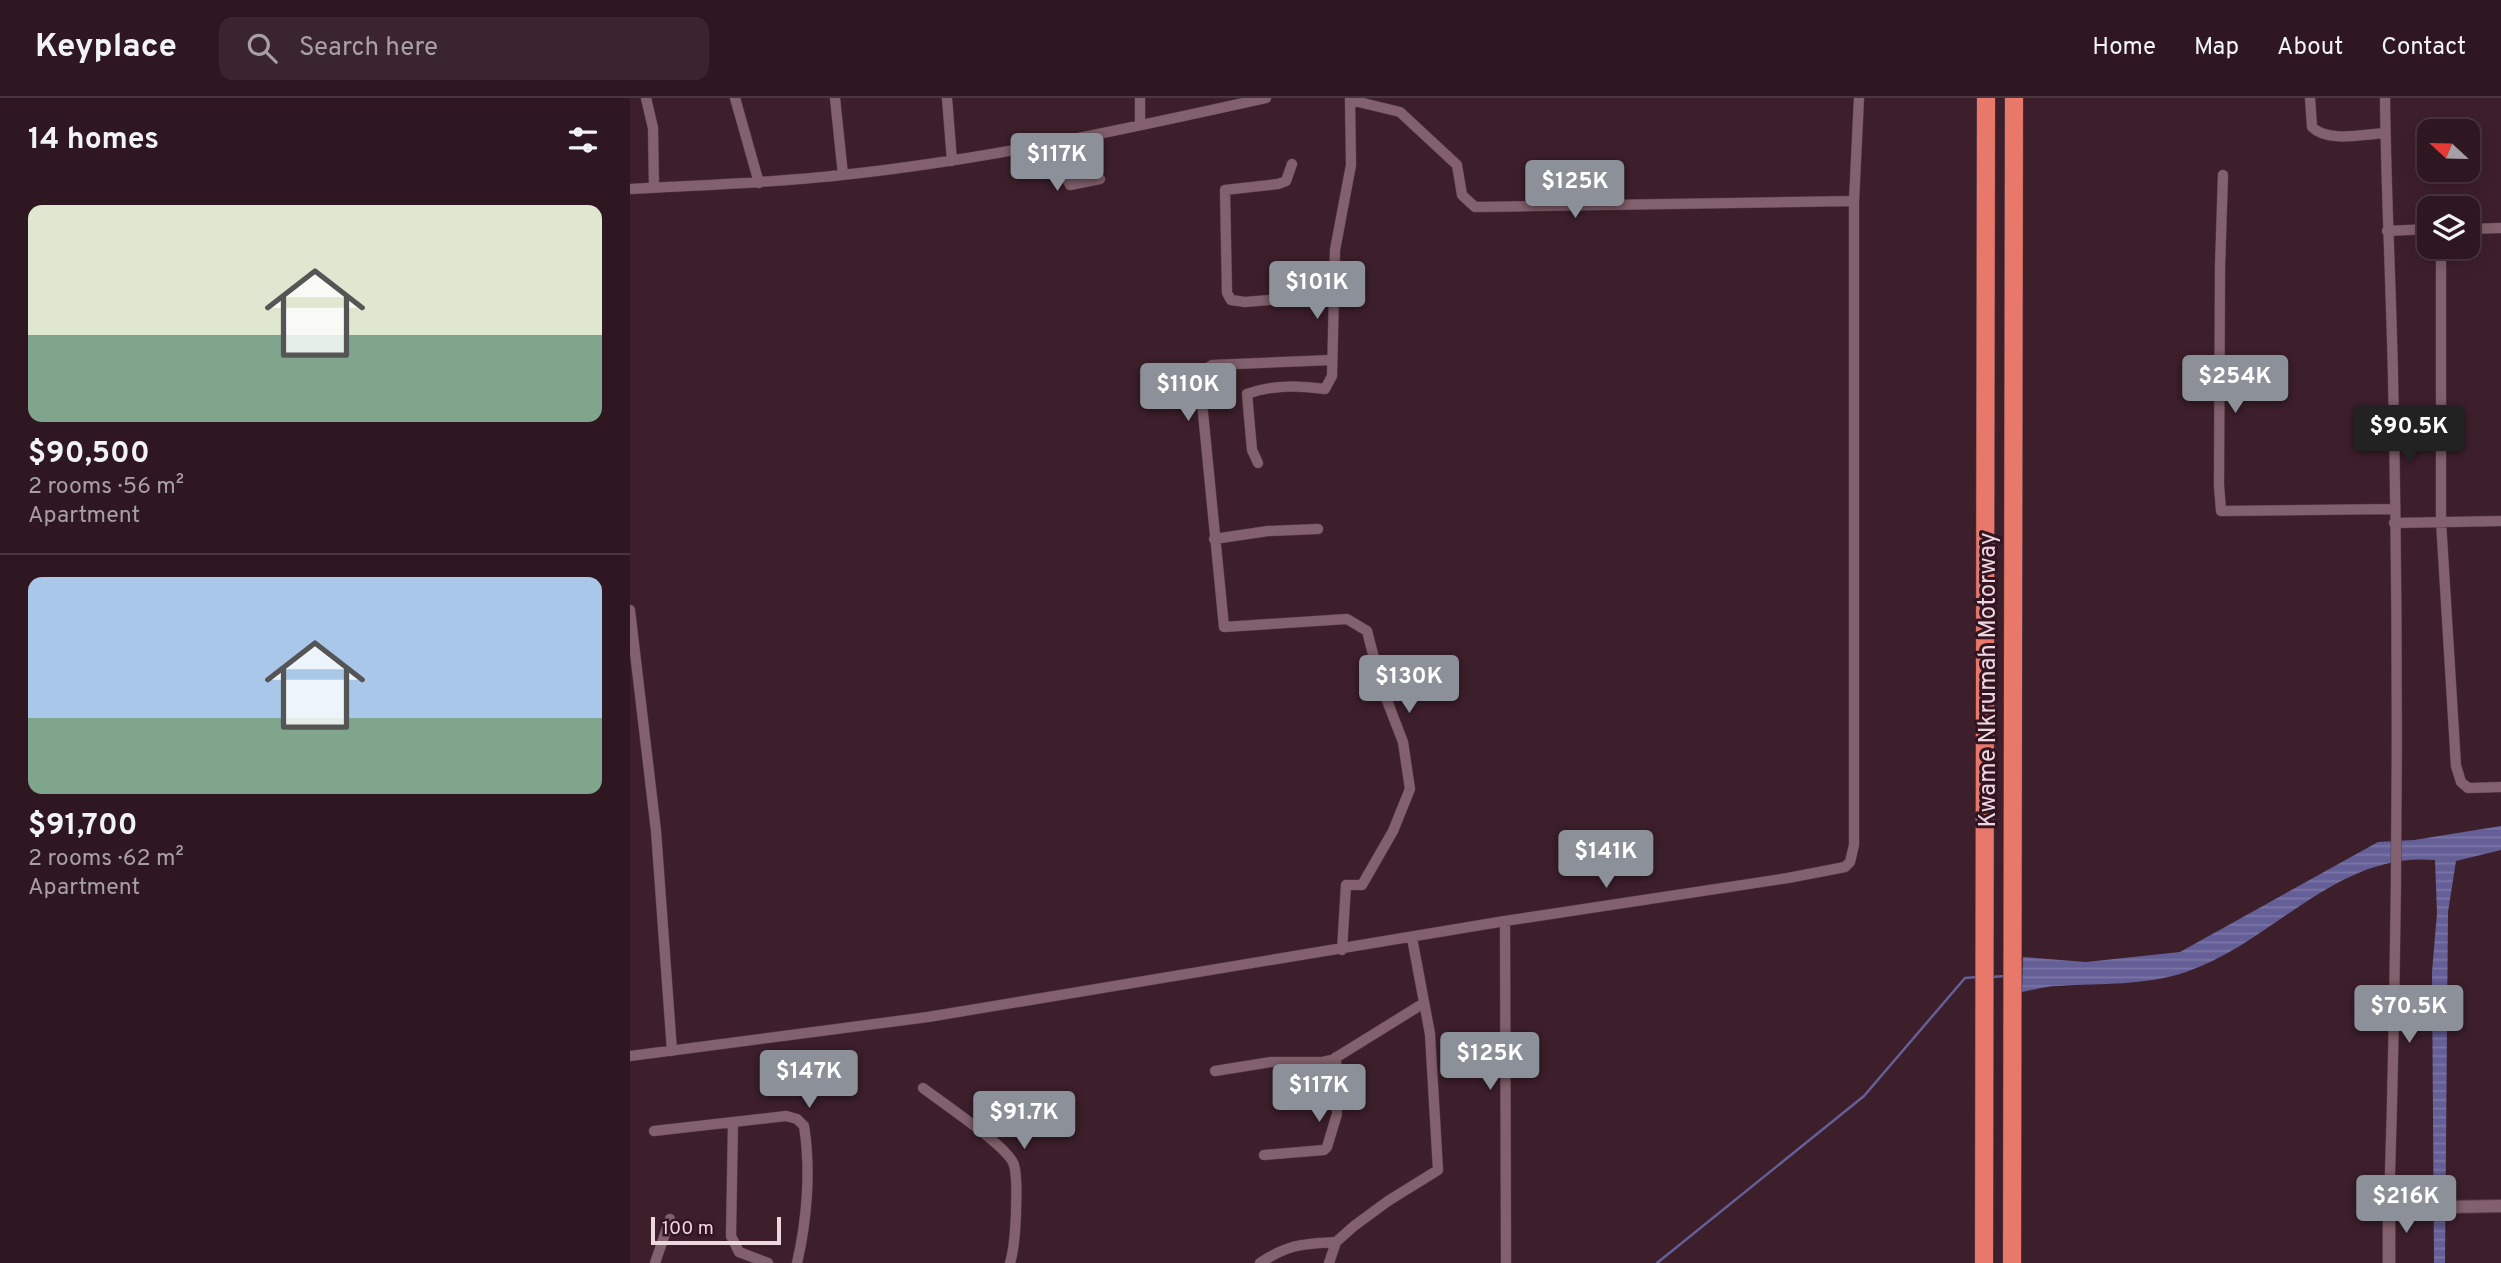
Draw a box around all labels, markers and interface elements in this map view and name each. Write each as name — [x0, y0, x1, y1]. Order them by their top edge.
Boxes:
search box — [219, 17, 709, 80]
text: Keyplace — [35, 27, 177, 69]
icon: search — [243, 29, 281, 67]
text: Search here — [299, 32, 438, 65]
text: Home — [2092, 33, 2156, 63]
text: Map — [2194, 33, 2239, 63]
text: About — [2277, 33, 2343, 63]
text: Contact — [2381, 33, 2466, 63]
north arrow — [2417, 119, 2480, 182]
map controls — [2417, 119, 2480, 259]
icon: filters — [564, 121, 602, 159]
text: 14 homes — [28, 122, 159, 159]
pin: $117K — [1008, 134, 1106, 193]
text: $117K — [1027, 141, 1087, 170]
pin: $125K — [1526, 160, 1624, 220]
text: $125K — [1541, 168, 1609, 197]
button: layers — [2417, 196, 2480, 259]
icon: home — [252, 250, 378, 376]
pin: $101K — [1268, 262, 1366, 321]
text: $101K — [1285, 269, 1349, 298]
pin: $254K — [2186, 356, 2284, 415]
text: $254K — [2198, 363, 2272, 392]
pin: $110K — [1139, 364, 1237, 423]
text: $110K — [1156, 371, 1220, 400]
pin: $90.5K — [2352, 406, 2466, 465]
text: $90.5K — [2369, 413, 2449, 442]
text: $90,500 — [28, 436, 150, 473]
text: 2 rooms · 56 m² — [28, 473, 184, 502]
text: Apartment — [28, 502, 140, 531]
street label: Kwame Nkrumah Motorway — [1974, 532, 2004, 828]
icon: home — [252, 622, 378, 748]
pin: $130K — [1360, 656, 1458, 715]
text: $130K — [1375, 663, 1443, 692]
text: $91,700 — [28, 808, 137, 845]
pin: $141K — [1557, 830, 1655, 890]
text: $141K — [1574, 838, 1638, 867]
text: 2 rooms · 62 m² — [28, 845, 184, 874]
text: Apartment — [28, 874, 140, 903]
pin: $70.5K — [2352, 986, 2466, 1045]
text: $70.5K — [2370, 993, 2448, 1022]
pin: $125K — [1441, 1032, 1539, 1092]
text: $125K — [1456, 1040, 1524, 1069]
pin: $147K — [760, 1051, 858, 1110]
text: $147K — [776, 1058, 842, 1087]
pin: $117K — [1270, 1065, 1368, 1124]
text: $117K — [1289, 1072, 1349, 1101]
pin: $91.7K — [967, 1091, 1081, 1151]
text: $91.7K — [989, 1099, 1059, 1128]
pin: $216K — [2357, 1176, 2455, 1235]
text: $216K — [2372, 1183, 2440, 1212]
scale bar — [651, 1214, 780, 1246]
text: 100 m — [662, 1217, 714, 1241]

